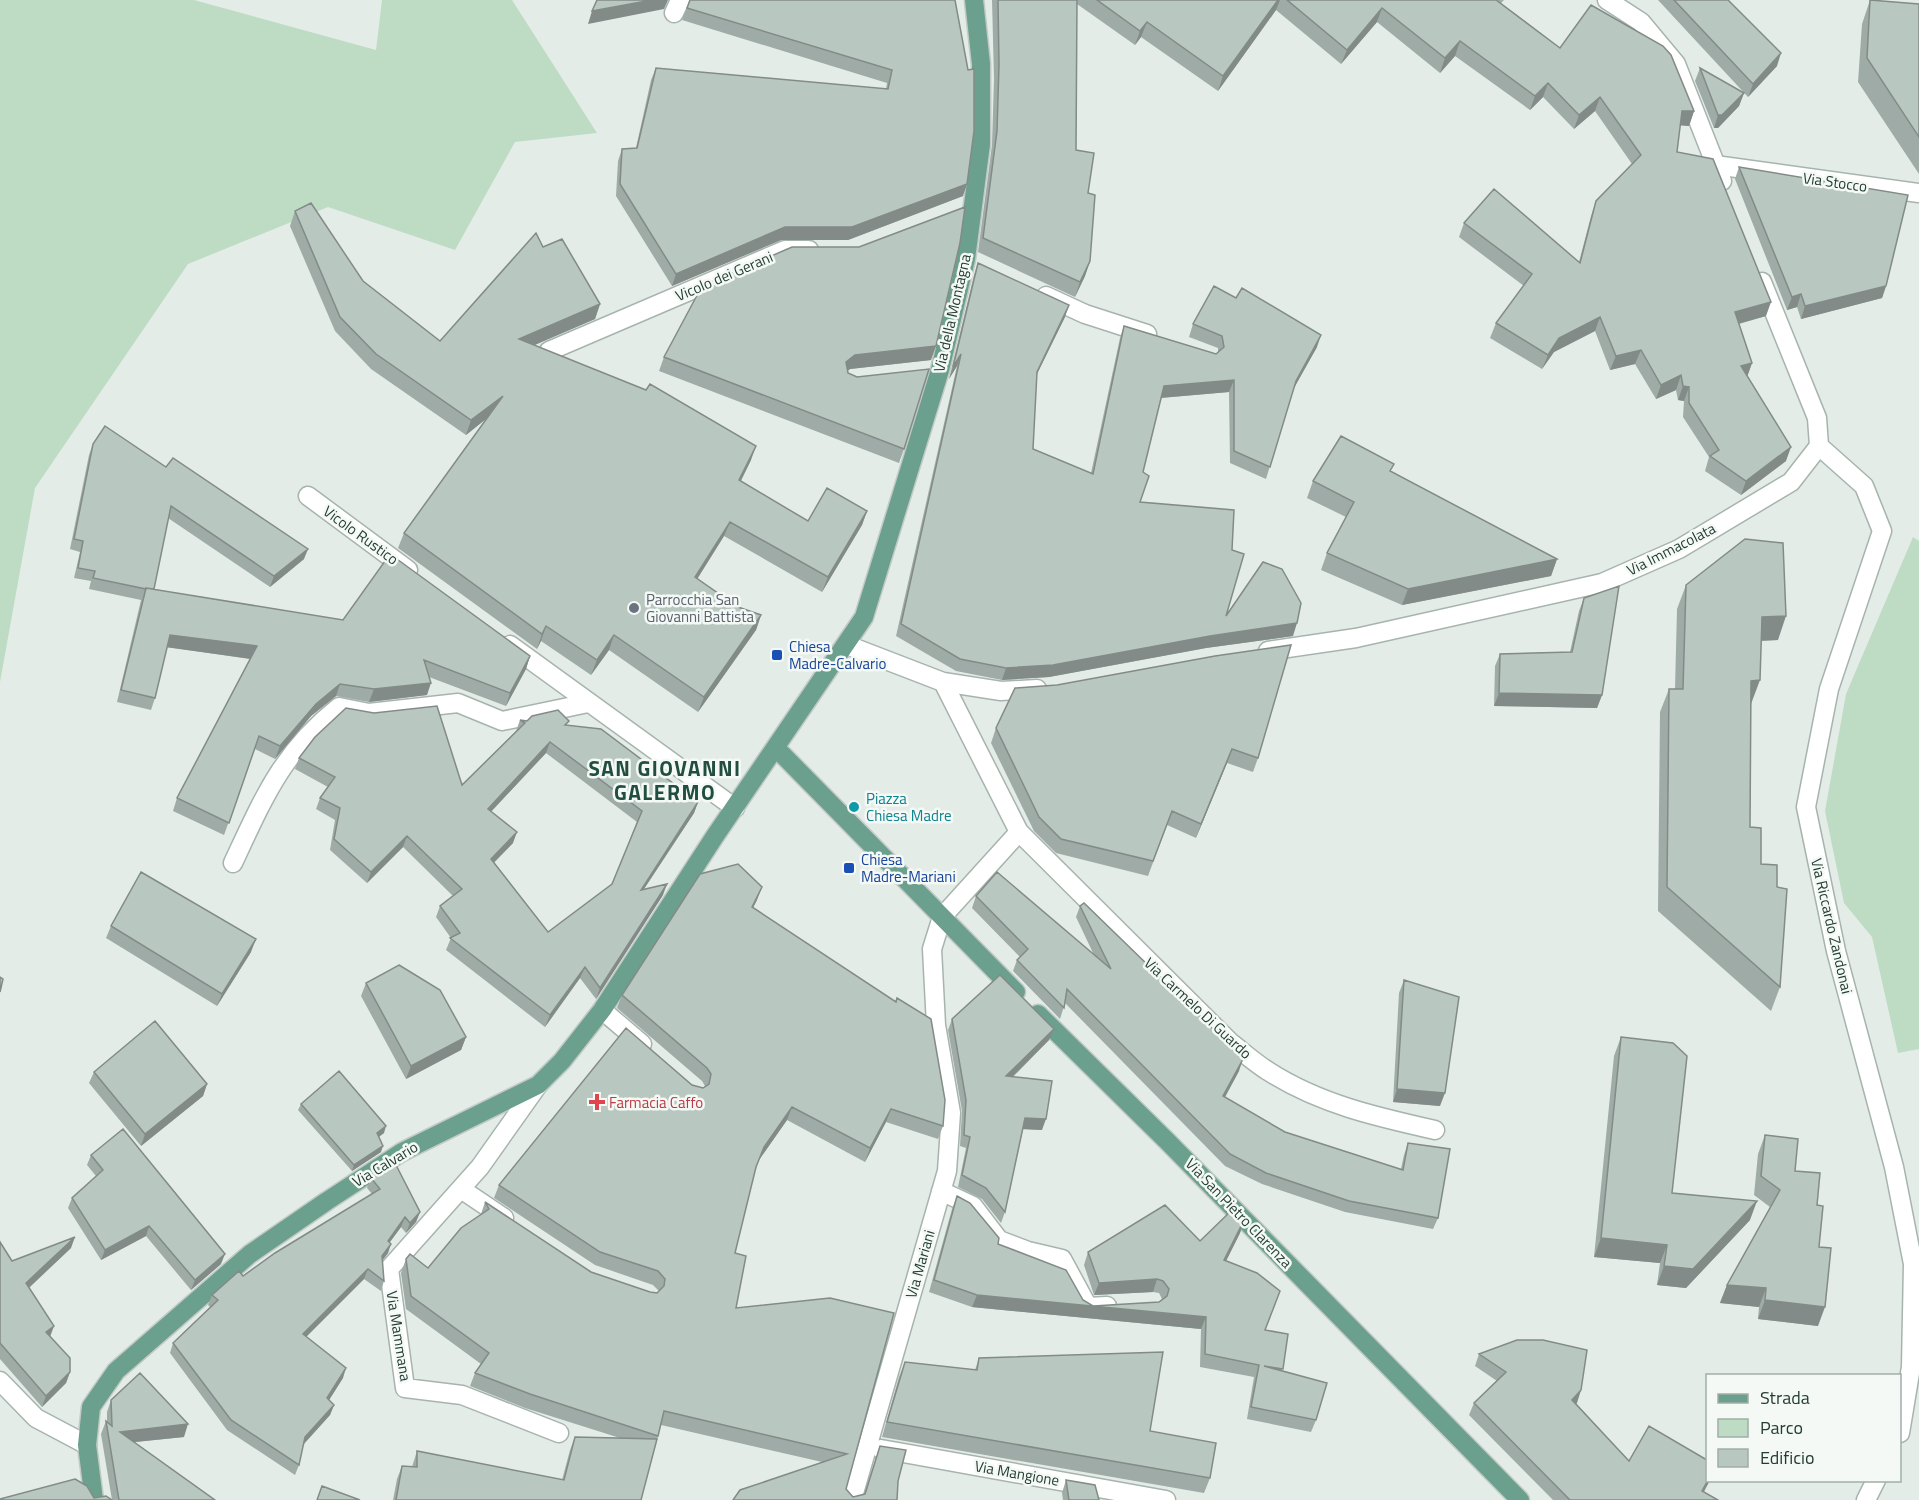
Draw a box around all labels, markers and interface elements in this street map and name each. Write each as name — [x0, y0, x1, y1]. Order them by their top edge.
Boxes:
street label: Via Stocco — [1801, 166, 1869, 198]
street label: Vicolo dei Gerani — [672, 245, 776, 307]
street label: Via della Montagna — [927, 251, 977, 374]
street label: Vicolo Rustico — [319, 500, 403, 570]
street label: Via Immacolata — [1622, 516, 1720, 581]
place label: Parrocchia San Giovanni Battista — [646, 588, 754, 628]
marker: Parrocchia San Giovanni Battista — [627, 601, 641, 615]
place label: Chiesa Madre-Calvario — [789, 635, 886, 675]
marker: Chiesa Madre-Calvario — [770, 648, 784, 662]
district label: SAN GIOVANNI GALERMO — [588, 752, 742, 808]
place label: Piazza Chiesa Madre — [866, 787, 952, 827]
marker: Piazza Chiesa Madre — [847, 800, 861, 814]
place label: Chiesa Madre-Mariani — [861, 848, 956, 888]
street label: Via Riccardo Zandonai — [1805, 856, 1859, 996]
marker: Chiesa Madre-Mariani — [842, 861, 856, 875]
street label: Via Carmelo Di Guardo — [1139, 952, 1257, 1064]
place label: Farmacia Caffo — [609, 1091, 703, 1114]
marker: Farmacia Caffo — [590, 1095, 604, 1109]
street label: Via Calvario — [348, 1135, 422, 1193]
street label: Via San Pietro Clarenza — [1180, 1153, 1298, 1274]
street label: Via Mariani — [899, 1227, 941, 1301]
street label: Via Mammana — [381, 1289, 418, 1383]
legend — [1706, 1374, 1901, 1482]
text: Strada — [1760, 1384, 1810, 1411]
text: Parco — [1760, 1414, 1803, 1441]
text: Edificio — [1760, 1444, 1814, 1471]
street label: Via Mangione — [973, 1454, 1061, 1492]

